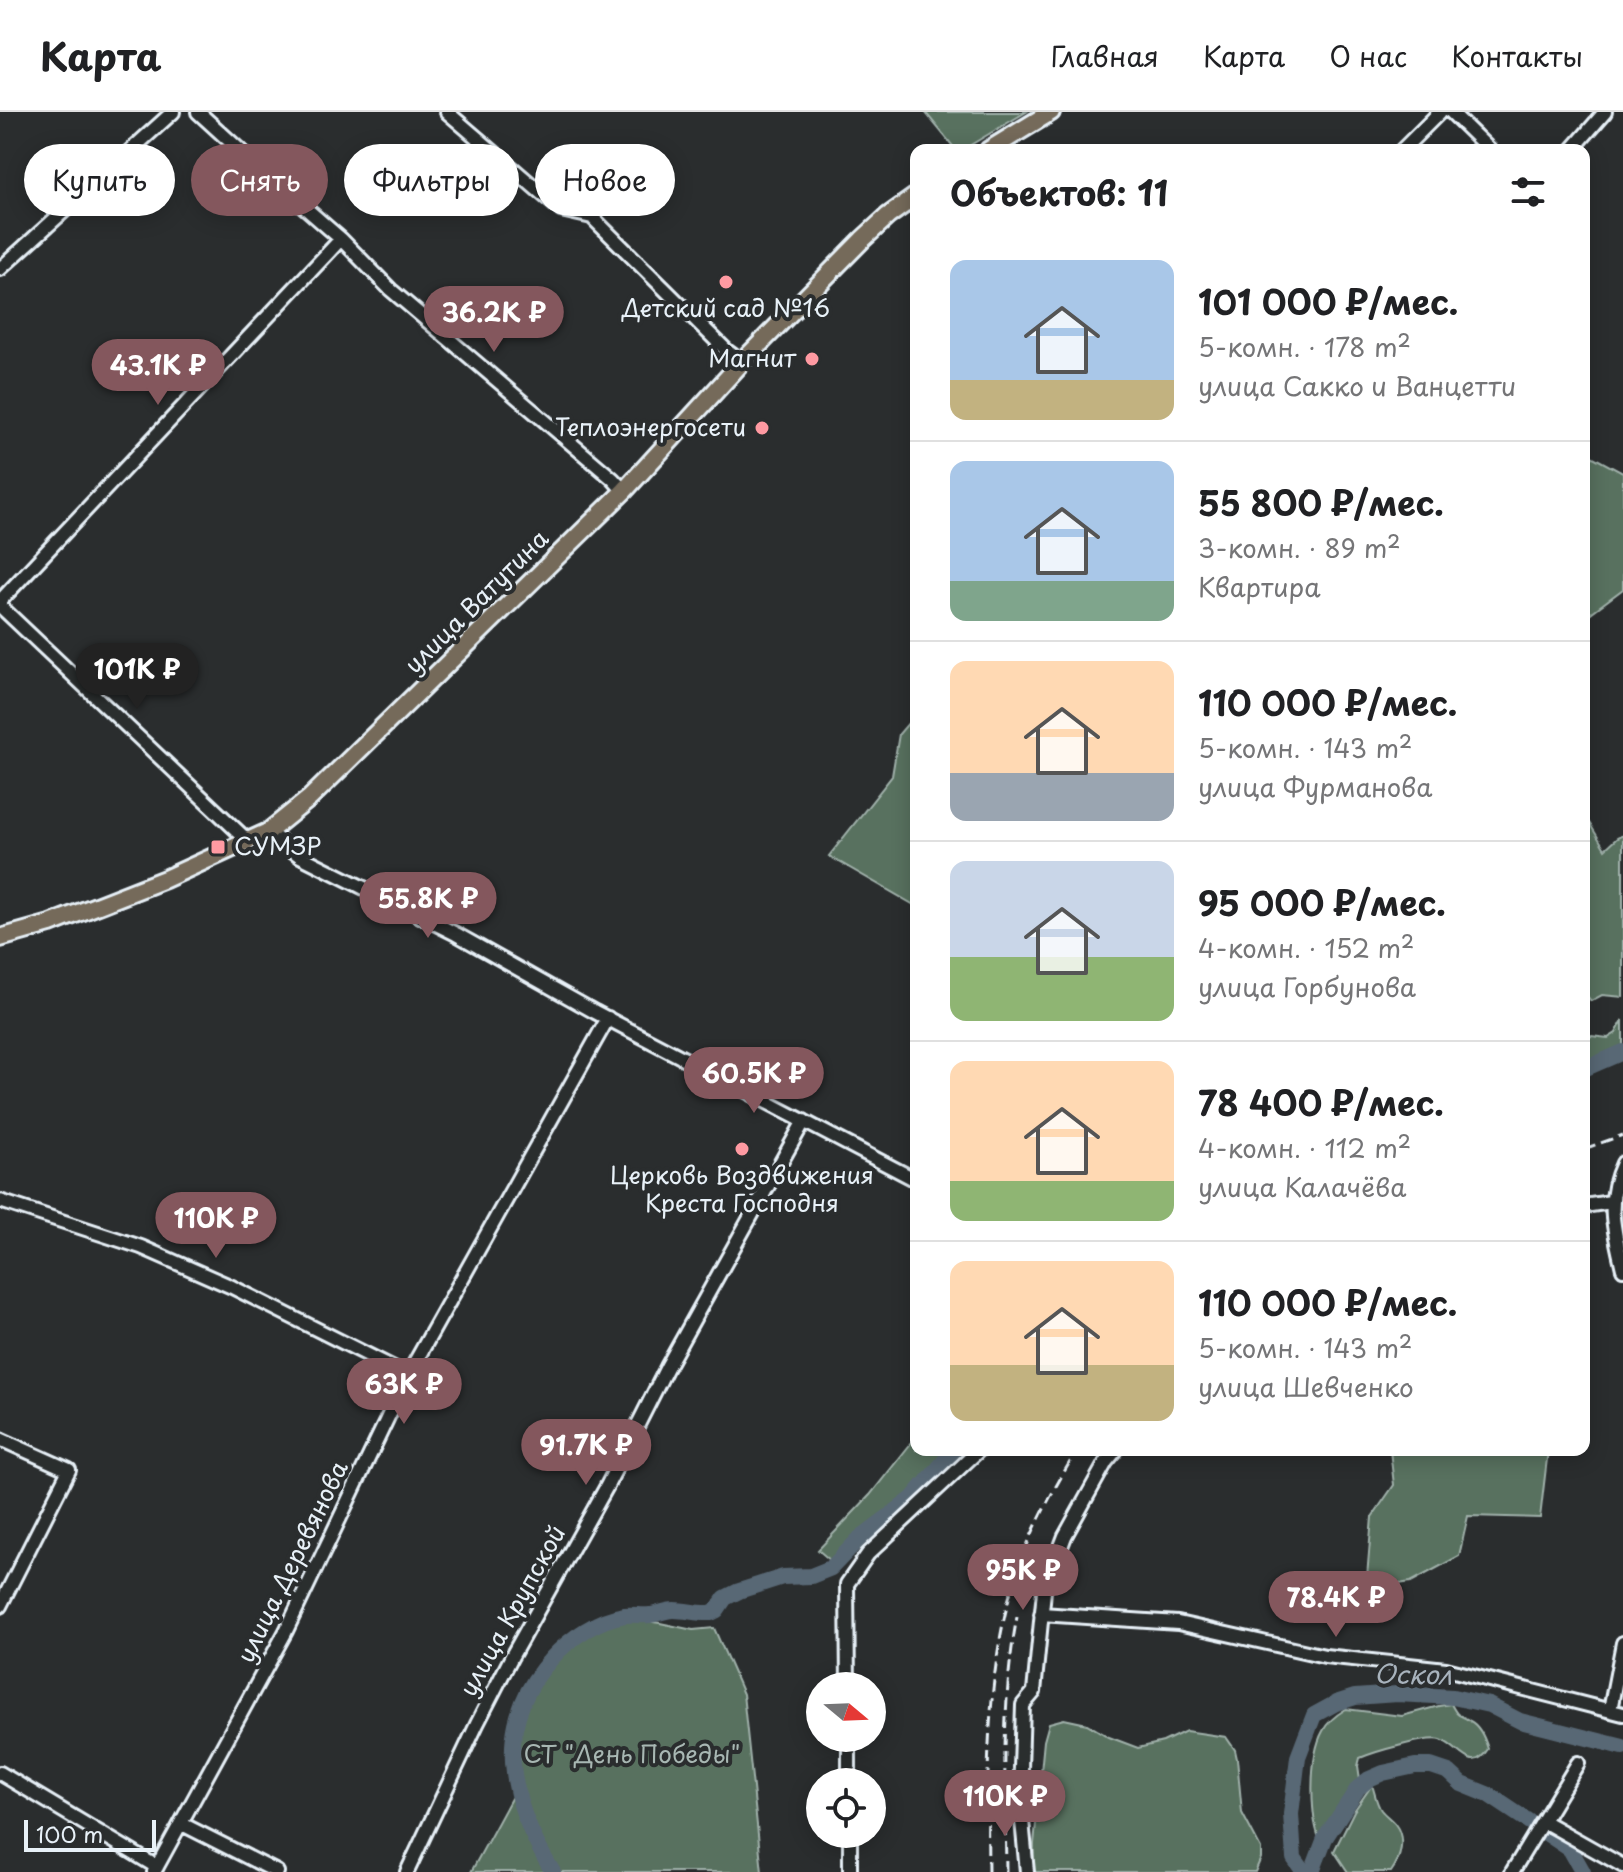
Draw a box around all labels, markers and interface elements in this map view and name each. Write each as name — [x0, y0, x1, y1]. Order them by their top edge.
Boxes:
text: Карта — [40, 27, 162, 84]
text: Главная — [1051, 34, 1159, 77]
text: Карта — [1203, 34, 1285, 77]
text: О нас — [1329, 34, 1407, 77]
text: Контакты — [1451, 34, 1583, 77]
chip: Купить — [24, 144, 175, 216]
chip: Снять — [191, 144, 328, 216]
chip: Фильтры — [344, 144, 519, 216]
chip: Новое — [535, 144, 675, 216]
text: Объектов: 11 — [950, 166, 1168, 218]
icon: filters — [1506, 170, 1550, 214]
marker: Детский сад №16 — [717, 273, 735, 291]
text: 101 000 ₽/мес. — [1198, 275, 1458, 327]
pin: 36.2K ₽ — [420, 286, 568, 354]
place label: Детский сад №16 — [621, 289, 830, 325]
text: 36.2K ₽ — [442, 292, 546, 331]
icon: home — [1014, 292, 1110, 388]
text: 5-комн. · 178 m² — [1198, 327, 1411, 366]
pin: 43.1K ₽ — [84, 339, 232, 407]
place label: Магнит — [708, 339, 797, 375]
text: 43.1K ₽ — [110, 345, 206, 384]
marker: Магнит — [803, 350, 821, 368]
text: улица Сакко и Ванцетти — [1198, 366, 1516, 405]
place label: Теплоэнергосети — [555, 408, 746, 444]
marker: Теплоэнергосети — [753, 419, 771, 437]
text: 55 800 ₽/мес. — [1198, 476, 1444, 528]
icon: home — [1014, 493, 1110, 589]
street label: улица Ватутина — [395, 520, 556, 681]
text: 3-комн. · 89 m² — [1198, 528, 1401, 567]
text: Квартира — [1198, 567, 1321, 606]
pin: 101K ₽ — [72, 643, 202, 711]
text: 101K ₽ — [94, 649, 180, 688]
text: 110 000 ₽/мес. — [1198, 676, 1457, 728]
icon: home — [1014, 693, 1110, 789]
text: 5-комн. · 143 m² — [1198, 728, 1412, 767]
text: улица Фурманова — [1198, 767, 1432, 806]
place label: СУМЗР — [234, 827, 321, 863]
marker: СУМЗР — [209, 838, 227, 856]
pin: 55.8K ₽ — [354, 872, 502, 940]
text: 95 000 ₽/мес. — [1198, 876, 1446, 928]
text: 55.8K ₽ — [378, 878, 478, 917]
icon: home — [1014, 893, 1110, 989]
text: 4-комн. · 152 m² — [1198, 928, 1414, 967]
text: улица Горбунова — [1198, 967, 1416, 1006]
pin: 60.5K ₽ — [680, 1047, 828, 1115]
text: 60.5K ₽ — [702, 1053, 806, 1092]
text: 78 400 ₽/мес. — [1198, 1076, 1444, 1128]
icon: home — [1014, 1093, 1110, 1189]
text: 4-комн. · 112 m² — [1198, 1128, 1411, 1167]
marker: Церковь Воздвижения Креста Господня — [733, 1140, 751, 1158]
place label: Церковь Воздвижения Креста Господня — [610, 1156, 874, 1220]
text: улица Калачёва — [1198, 1167, 1406, 1206]
pin: 110K ₽ — [151, 1192, 281, 1260]
text: 110K ₽ — [173, 1198, 259, 1237]
text: 110 000 ₽/мес. — [1198, 1276, 1457, 1328]
icon: home — [1014, 1293, 1110, 1389]
text: 5-комн. · 143 m² — [1198, 1328, 1412, 1367]
pin: 63K ₽ — [348, 1358, 460, 1426]
text: 63K ₽ — [365, 1364, 443, 1403]
text: улица Шевченко — [1198, 1367, 1414, 1406]
pin: 91.7K ₽ — [512, 1419, 660, 1487]
text: 91.7K ₽ — [539, 1425, 633, 1464]
street label: улица Деревянова — [227, 1454, 356, 1668]
street label: улица Крупской — [449, 1518, 573, 1702]
pin: 95K ₽ — [967, 1544, 1079, 1612]
text: 95K ₽ — [985, 1550, 1061, 1589]
pin: 78.4K ₽ — [1262, 1571, 1410, 1639]
text: 78.4K ₽ — [1287, 1577, 1385, 1616]
water label: Оскол — [1374, 1653, 1452, 1694]
north arrow — [806, 1672, 886, 1752]
map controls — [806, 1672, 886, 1848]
park label: СТ "День Победы" — [524, 1735, 740, 1771]
button: locate — [806, 1768, 886, 1848]
pin: 110K ₽ — [940, 1770, 1070, 1838]
text: 110K ₽ — [962, 1776, 1048, 1815]
scale bar — [24, 1816, 156, 1852]
text: 100 m — [36, 1817, 103, 1850]

